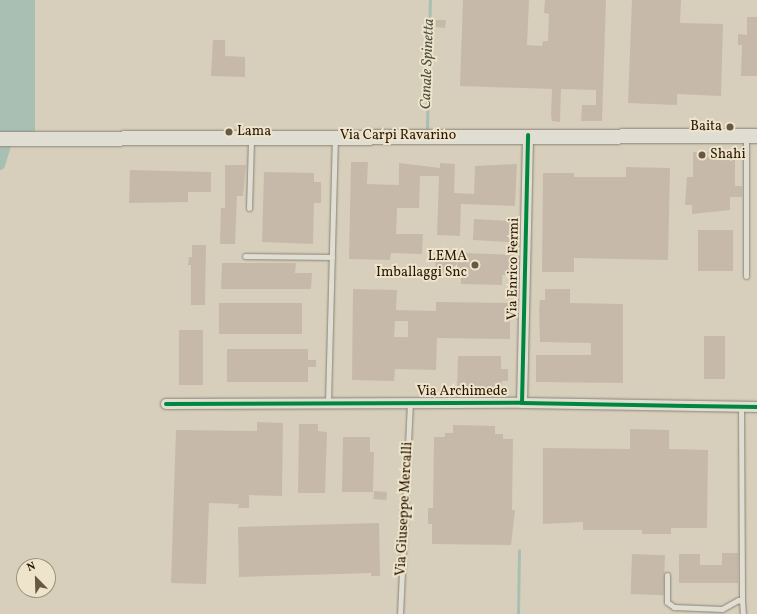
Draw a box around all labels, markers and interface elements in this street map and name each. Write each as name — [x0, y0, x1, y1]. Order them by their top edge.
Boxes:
water label: Canale Spinetta — [417, 18, 439, 110]
place label: Baita — [690, 119, 722, 135]
marker: Baita — [725, 122, 735, 132]
place label: Lama — [237, 124, 271, 140]
marker: Lama — [224, 127, 234, 137]
street label: Via Carpi Ravarino — [340, 128, 456, 144]
place label: Shahi — [710, 147, 746, 163]
marker: Shahi — [697, 150, 707, 160]
street label: Via Enrico Fermi — [505, 218, 523, 320]
place label: LEMA Imballaggi Snc — [376, 249, 467, 282]
marker: LEMA Imballaggi Snc — [470, 260, 480, 270]
street label: Via Archimede — [417, 384, 507, 400]
street label: Via Giuseppe Mercalli — [393, 441, 417, 577]
north arrow — [16, 558, 56, 598]
text: N — [25, 559, 38, 576]

